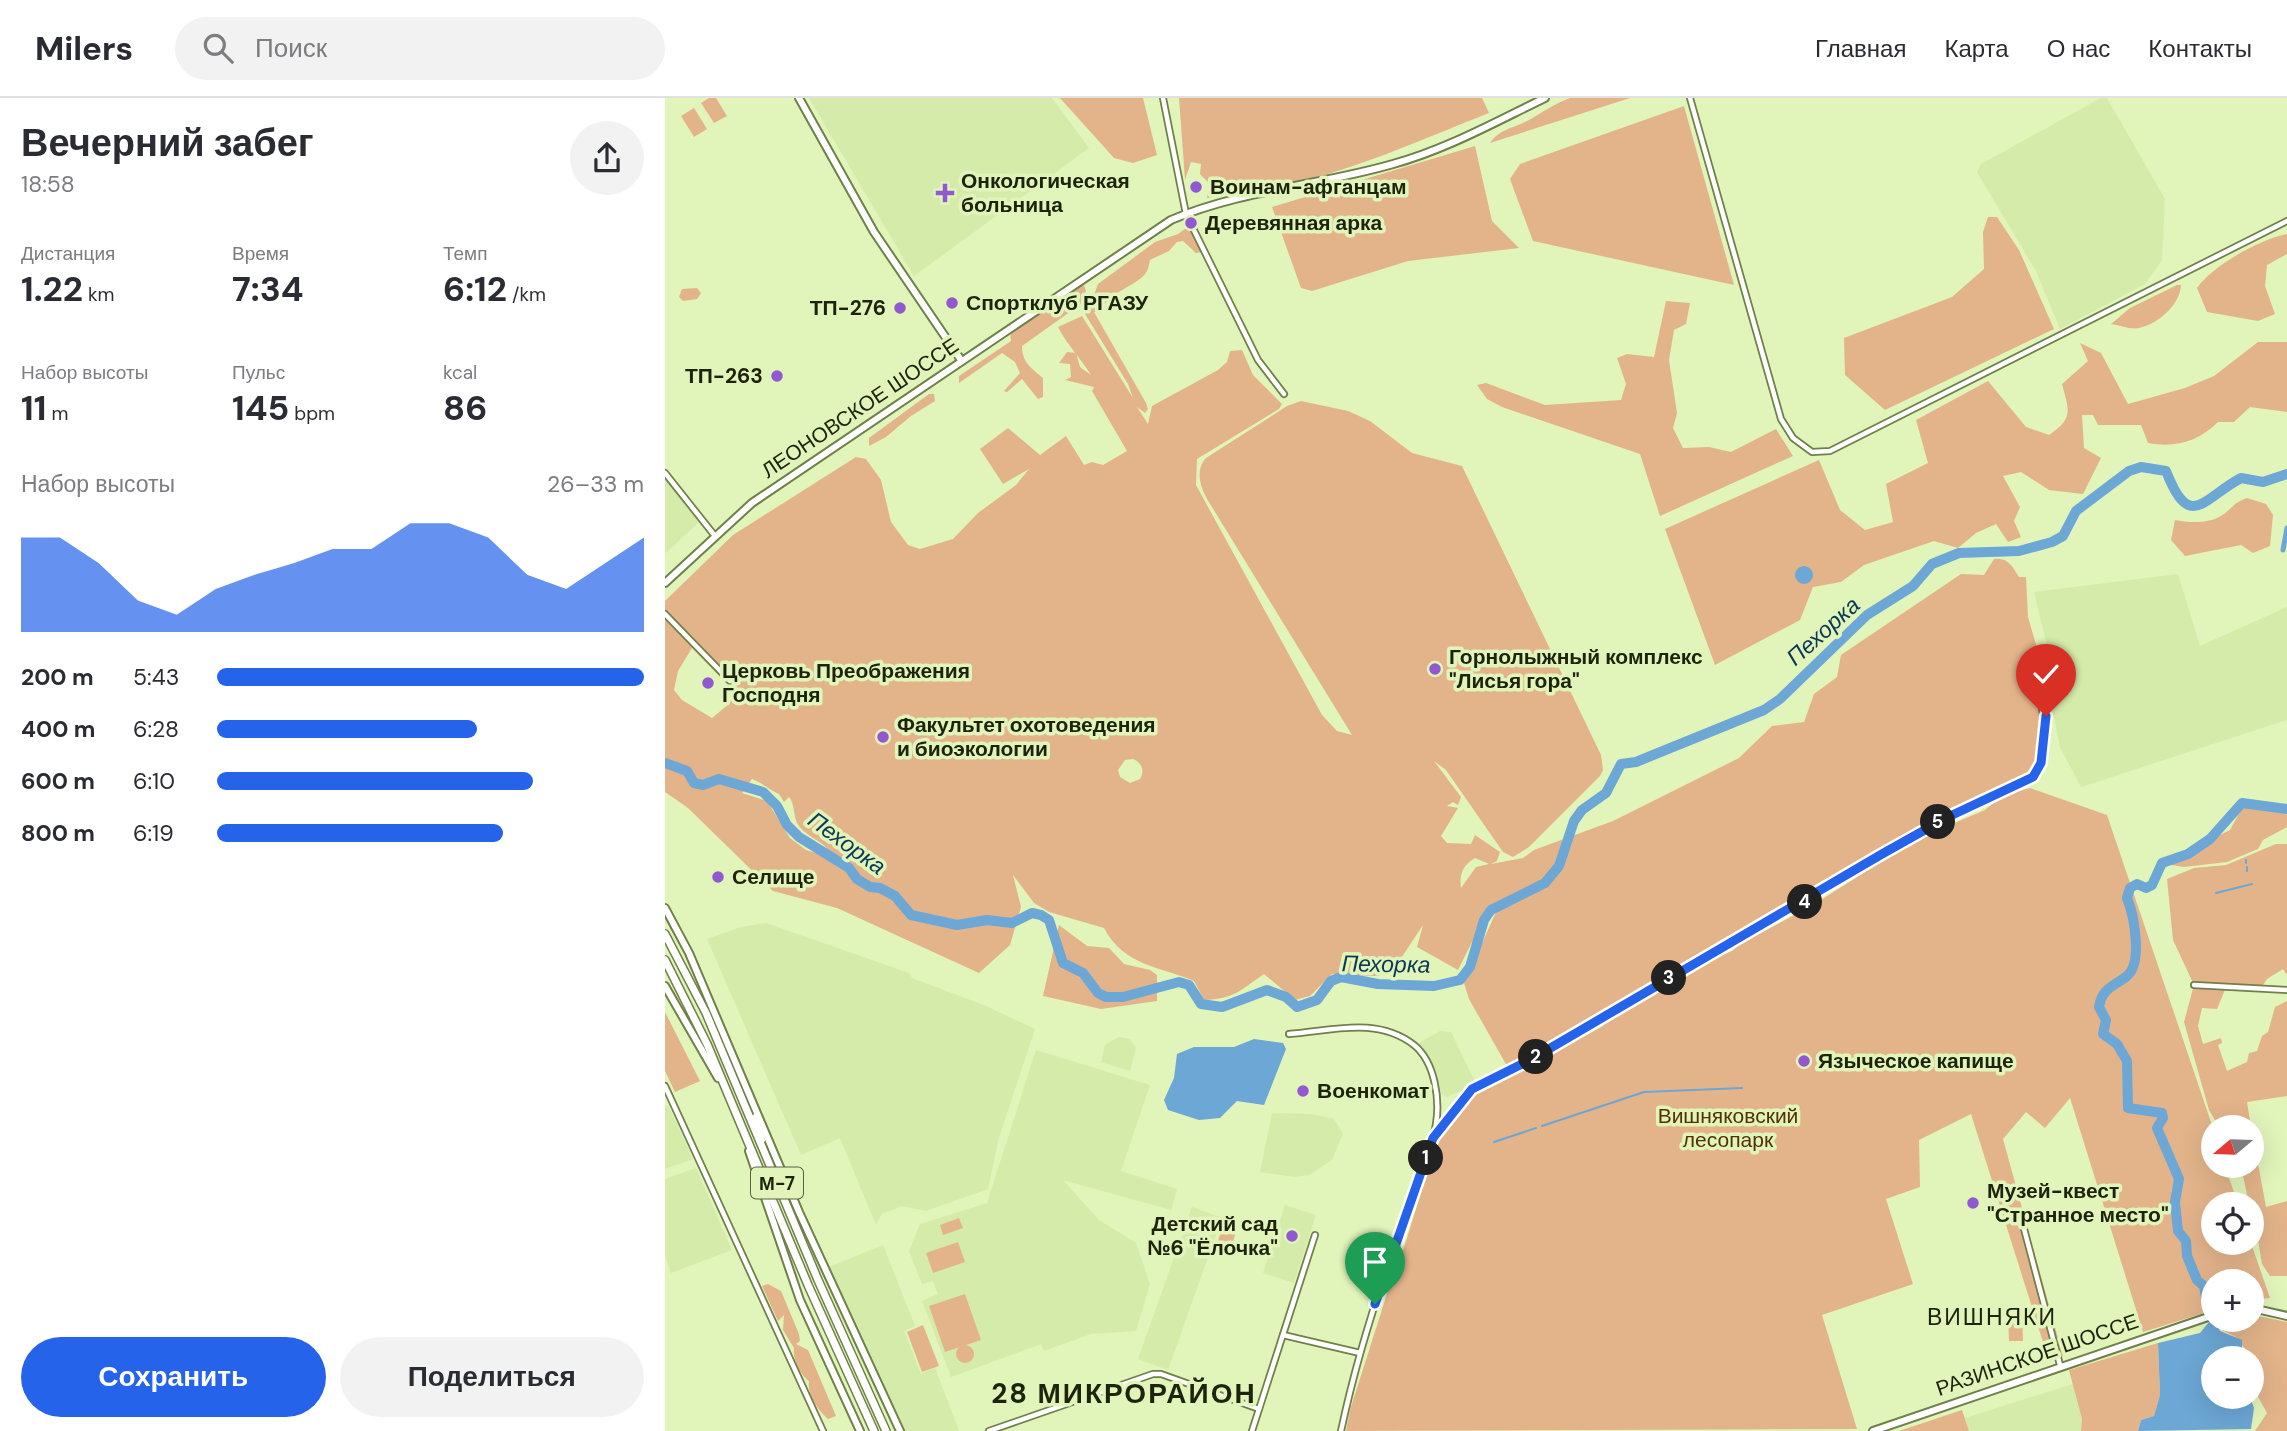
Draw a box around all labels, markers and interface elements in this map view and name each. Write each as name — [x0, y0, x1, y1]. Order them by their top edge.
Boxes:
search box — [175, 17, 665, 80]
text: Milers — [35, 27, 133, 70]
icon: search — [199, 29, 237, 67]
text: Поиск — [255, 31, 327, 65]
text: Главная — [1815, 33, 1906, 64]
text: Карта — [1944, 33, 2009, 64]
text: О нас — [2047, 33, 2110, 64]
text: Контакты — [2148, 33, 2252, 64]
text: Вечерний забег — [21, 118, 314, 168]
button: share — [570, 121, 644, 195]
place label: Онкологическая больница — [961, 167, 1130, 219]
text: 18:58 — [21, 169, 75, 199]
place label: Воинам-афганцам — [1210, 173, 1406, 201]
marker: Воинам-афганцам — [1188, 179, 1204, 195]
marker: Онкологическая больница — [935, 183, 955, 203]
place label: Деревянная арка — [1205, 209, 1383, 237]
marker: Деревянная арка — [1183, 215, 1199, 231]
text: Дистанция — [21, 241, 115, 266]
text: Время — [232, 241, 289, 266]
text: Темп — [443, 241, 487, 266]
text: 1.22 — [21, 266, 83, 312]
text: 7:34 — [232, 266, 304, 312]
text: 6:12 — [443, 266, 507, 312]
text: km — [83, 282, 115, 307]
text: /km — [507, 282, 546, 307]
place label: Спортклуб РГАЗУ — [966, 289, 1149, 317]
place label: ТП-276 — [810, 294, 886, 322]
marker: Спортклуб РГАЗУ — [944, 295, 960, 311]
marker: ТП-276 — [892, 300, 908, 316]
street label: ЛЕОНОВСКОЕ ШОССЕ — [756, 332, 964, 484]
text: Набор высоты — [21, 360, 148, 385]
text: Пульс — [232, 360, 285, 385]
text: kcal — [443, 360, 477, 385]
place label: ТП-263 — [685, 362, 763, 390]
marker: ТП-263 — [769, 368, 785, 384]
text: 11 — [21, 385, 46, 431]
text: 145 — [232, 385, 289, 431]
text: 86 — [443, 385, 487, 431]
text: m — [46, 401, 68, 426]
text: bpm — [289, 401, 335, 426]
text: Набор высоты — [21, 469, 175, 499]
text: 26–33 m — [547, 469, 644, 499]
water label: Пехорка — [1780, 590, 1866, 672]
place label: Горнолыжный комплекс "Лисья гора" — [1449, 643, 1703, 695]
pin — [2016, 644, 2076, 716]
icon: check — [2027, 655, 2065, 693]
place label: Церковь Преображения Господня — [722, 657, 970, 709]
marker: Горнолыжный комплекс "Лисья гора" — [1427, 661, 1443, 677]
text: 200 m — [21, 662, 94, 692]
text: 5:43 — [133, 662, 179, 692]
marker: Церковь Преображения Господня — [700, 675, 716, 691]
place label: Факультет охотоведения и биоэкологии — [897, 711, 1156, 763]
text: 400 m — [21, 714, 95, 744]
text: 6:28 — [133, 714, 179, 744]
marker: Факультет охотоведения и биоэкологии — [875, 729, 891, 745]
text: 600 m — [21, 766, 95, 796]
text: 6:10 — [133, 766, 175, 796]
pin: 5 — [1921, 804, 1955, 840]
water label: Пехорка — [802, 805, 892, 881]
text: 5 — [1932, 809, 1943, 834]
text: 800 m — [21, 818, 95, 848]
text: 6:19 — [133, 818, 174, 848]
place label: Селище — [732, 863, 815, 891]
marker: Селище — [710, 869, 726, 885]
pin: 4 — [1787, 884, 1823, 920]
text: 4 — [1798, 889, 1811, 914]
water label: Пехорка — [1341, 948, 1431, 980]
pin: 3 — [1651, 960, 1686, 996]
text: 3 — [1663, 965, 1674, 990]
pin: 2 — [1519, 1040, 1553, 1074]
text: 2 — [1530, 1044, 1541, 1069]
place label: Языческое капище — [1818, 1047, 2014, 1075]
marker: Языческое капище — [1796, 1053, 1812, 1069]
place label: Военкомат — [1317, 1077, 1429, 1105]
marker: Военкомат — [1295, 1083, 1311, 1099]
park label: Вишняковский лесопарк — [1658, 1102, 1798, 1154]
north arrow — [2201, 1115, 2265, 1178]
map controls — [2201, 1115, 2264, 1409]
pin: 1 — [1409, 1140, 1443, 1176]
text: 1 — [1422, 1145, 1429, 1170]
road number: М-7 — [751, 1168, 803, 1198]
place label: Музей-квест "Странное место" — [1987, 1177, 2169, 1229]
button: locate — [2201, 1192, 2264, 1255]
marker: Музей-квест "Странное место" — [1965, 1195, 1981, 1211]
place label: Детский сад №6 "Ёлочка" — [1147, 1210, 1278, 1262]
marker: Детский сад №6 "Ёлочка" — [1284, 1228, 1300, 1244]
pin — [1345, 1232, 1405, 1304]
icon: arrive — [1356, 1243, 1394, 1281]
button: + — [2201, 1269, 2264, 1332]
district label: ВИШНЯКИ — [1927, 1302, 2057, 1332]
street label: РАЗИНСКОЕ ШОССЕ — [1932, 1307, 2142, 1403]
button: Сохранить — [21, 1337, 326, 1417]
button: Поделиться — [340, 1337, 644, 1417]
button: − — [2201, 1346, 2264, 1409]
district label: 28 МИКРОРАЙОН — [991, 1375, 1257, 1412]

